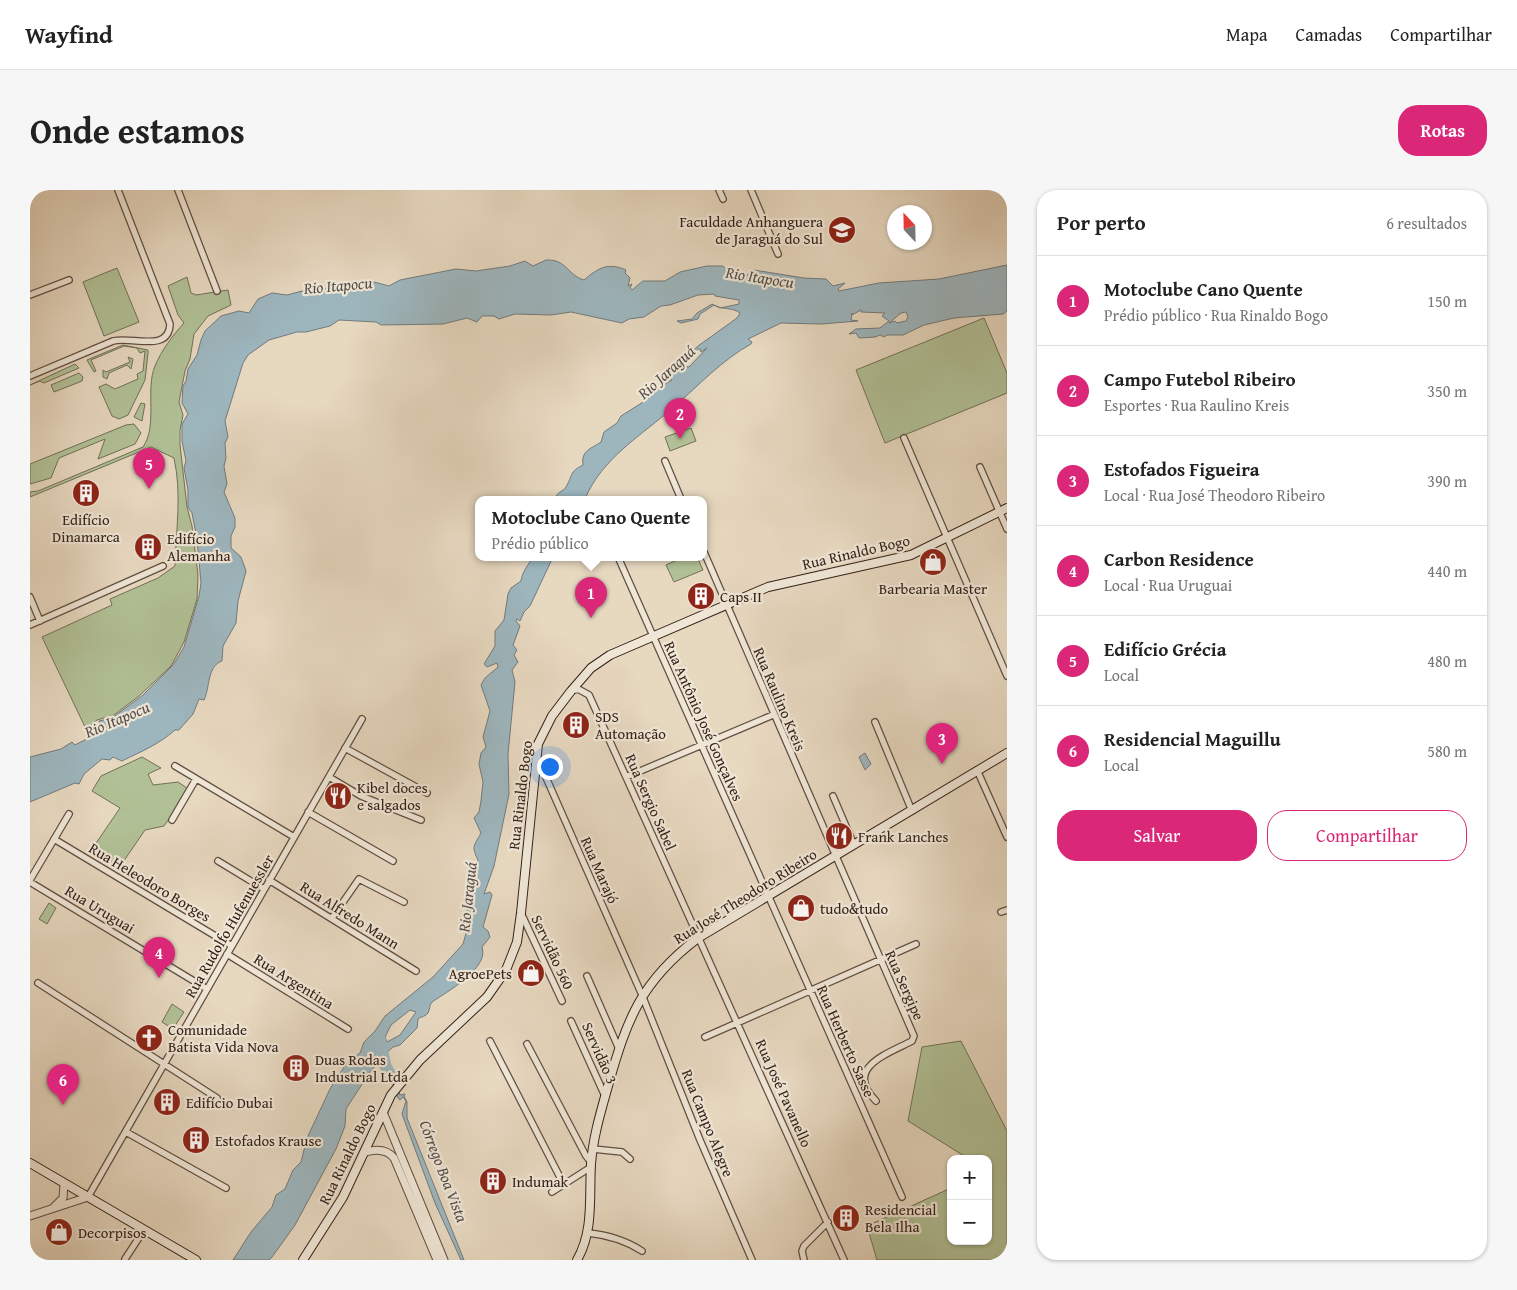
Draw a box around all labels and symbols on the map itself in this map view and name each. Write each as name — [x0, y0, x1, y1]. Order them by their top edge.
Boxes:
north arrow — [887, 205, 932, 250]
place label: Faculdade Anhanguera de Jaraguá do Sul — [680, 211, 823, 249]
school or university icon: Faculdade Anhanguera de Jaraguá do Sul — [827, 215, 857, 245]
water label: Rio Itapocu — [723, 260, 796, 294]
water label: Rio Itapocu — [302, 270, 373, 300]
water label: Rio Jaraguá — [631, 339, 701, 405]
pin: 2 — [664, 398, 696, 439]
pin: 5 — [133, 448, 165, 489]
building icon: Edifício Dinamarca — [71, 478, 101, 508]
place label: Edifício Dinamarca — [52, 509, 120, 547]
place label: Edifício Alemanha — [167, 528, 231, 566]
street label: Rua Rinaldo Bogo — [800, 529, 912, 575]
building icon: Edifício Alemanha — [133, 532, 163, 562]
shop icon: Barbearia Master — [918, 547, 948, 577]
pin: 1 — [575, 577, 607, 618]
place label: Barbearia Master — [879, 578, 987, 599]
building icon: Caps II — [686, 581, 716, 611]
place label: Caps II — [720, 586, 762, 607]
street label: Rua Antônio José Gonçalves — [659, 638, 749, 804]
street label: Rua Raulino Kreis — [749, 644, 811, 754]
water label: Rio Itapocu — [80, 694, 153, 744]
place label: SDS Automação — [595, 706, 666, 744]
building icon: SDS Automação — [561, 710, 591, 740]
pin: 3 — [926, 723, 958, 764]
street label: Rua Rinaldo Bogo — [503, 739, 537, 851]
street label: Rua Sergio Sabel — [620, 750, 682, 854]
your location — [537, 754, 563, 780]
place label: Kibel doces e salgados — [357, 777, 428, 815]
restaurant icon: Kibel doces e salgados — [323, 781, 353, 811]
restaurant icon: Frank Lanches — [824, 821, 854, 851]
place label: Frank Lanches — [858, 826, 948, 847]
street label: Rua Marajó — [576, 833, 624, 907]
street label: Rua Heleodoro Borges — [85, 837, 215, 927]
street label: Rua José Theodoro Ribeiro — [669, 843, 821, 949]
street label: Rua Rudolfo Hufenuessler — [179, 850, 279, 1002]
water label: Rio Jaraguá — [451, 860, 483, 934]
street label: Rua Alfredo Mann — [296, 876, 404, 954]
street label: Rua Uruguai — [61, 880, 139, 938]
shop icon: tudo&tudo — [786, 893, 816, 923]
place label: tudo&tudo — [820, 898, 889, 919]
street label: Servidão 560 — [527, 911, 579, 993]
pin: 4 — [143, 937, 175, 978]
street label: Rua Sergipe — [880, 947, 930, 1023]
street label: Rua Argentina — [250, 948, 338, 1014]
shop icon: AgroePets — [516, 958, 546, 988]
place label: AgroePets — [448, 963, 512, 984]
street label: Rua Herberto Sasse — [812, 981, 880, 1101]
place label: Comunidade Batista Vida Nova — [168, 1019, 279, 1057]
street label: Servidão 3 — [577, 1019, 623, 1087]
church icon: Comunidade Batista Vida Nova — [134, 1023, 164, 1053]
street label: Rua José Pavanello — [751, 1035, 817, 1151]
place label: Duas Rodas Industrial Ltda — [315, 1049, 408, 1087]
building icon: Duas Rodas Industrial Ltda — [281, 1053, 311, 1083]
pin: 6 — [47, 1064, 79, 1105]
street label: Rua Campo Alegre — [677, 1066, 739, 1180]
building icon: Edifício Dubai — [152, 1087, 182, 1117]
place label: Edifício Dubai — [186, 1092, 273, 1113]
street label: Rua Rinaldo Bogo — [313, 1100, 381, 1208]
water label: Córrego Boa Vista — [414, 1117, 475, 1226]
building icon: Estofados Krause — [181, 1125, 211, 1155]
place label: Estofados Krause — [215, 1130, 321, 1151]
building icon: Indumak — [478, 1166, 508, 1196]
place label: Indumak — [512, 1171, 569, 1192]
place label: Residencial Bela Ilha — [865, 1199, 936, 1237]
building icon: Residencial Bela Ilha — [831, 1203, 861, 1233]
shop icon: Decorpisos — [44, 1217, 74, 1247]
place label: Decorpisos — [78, 1222, 147, 1243]

